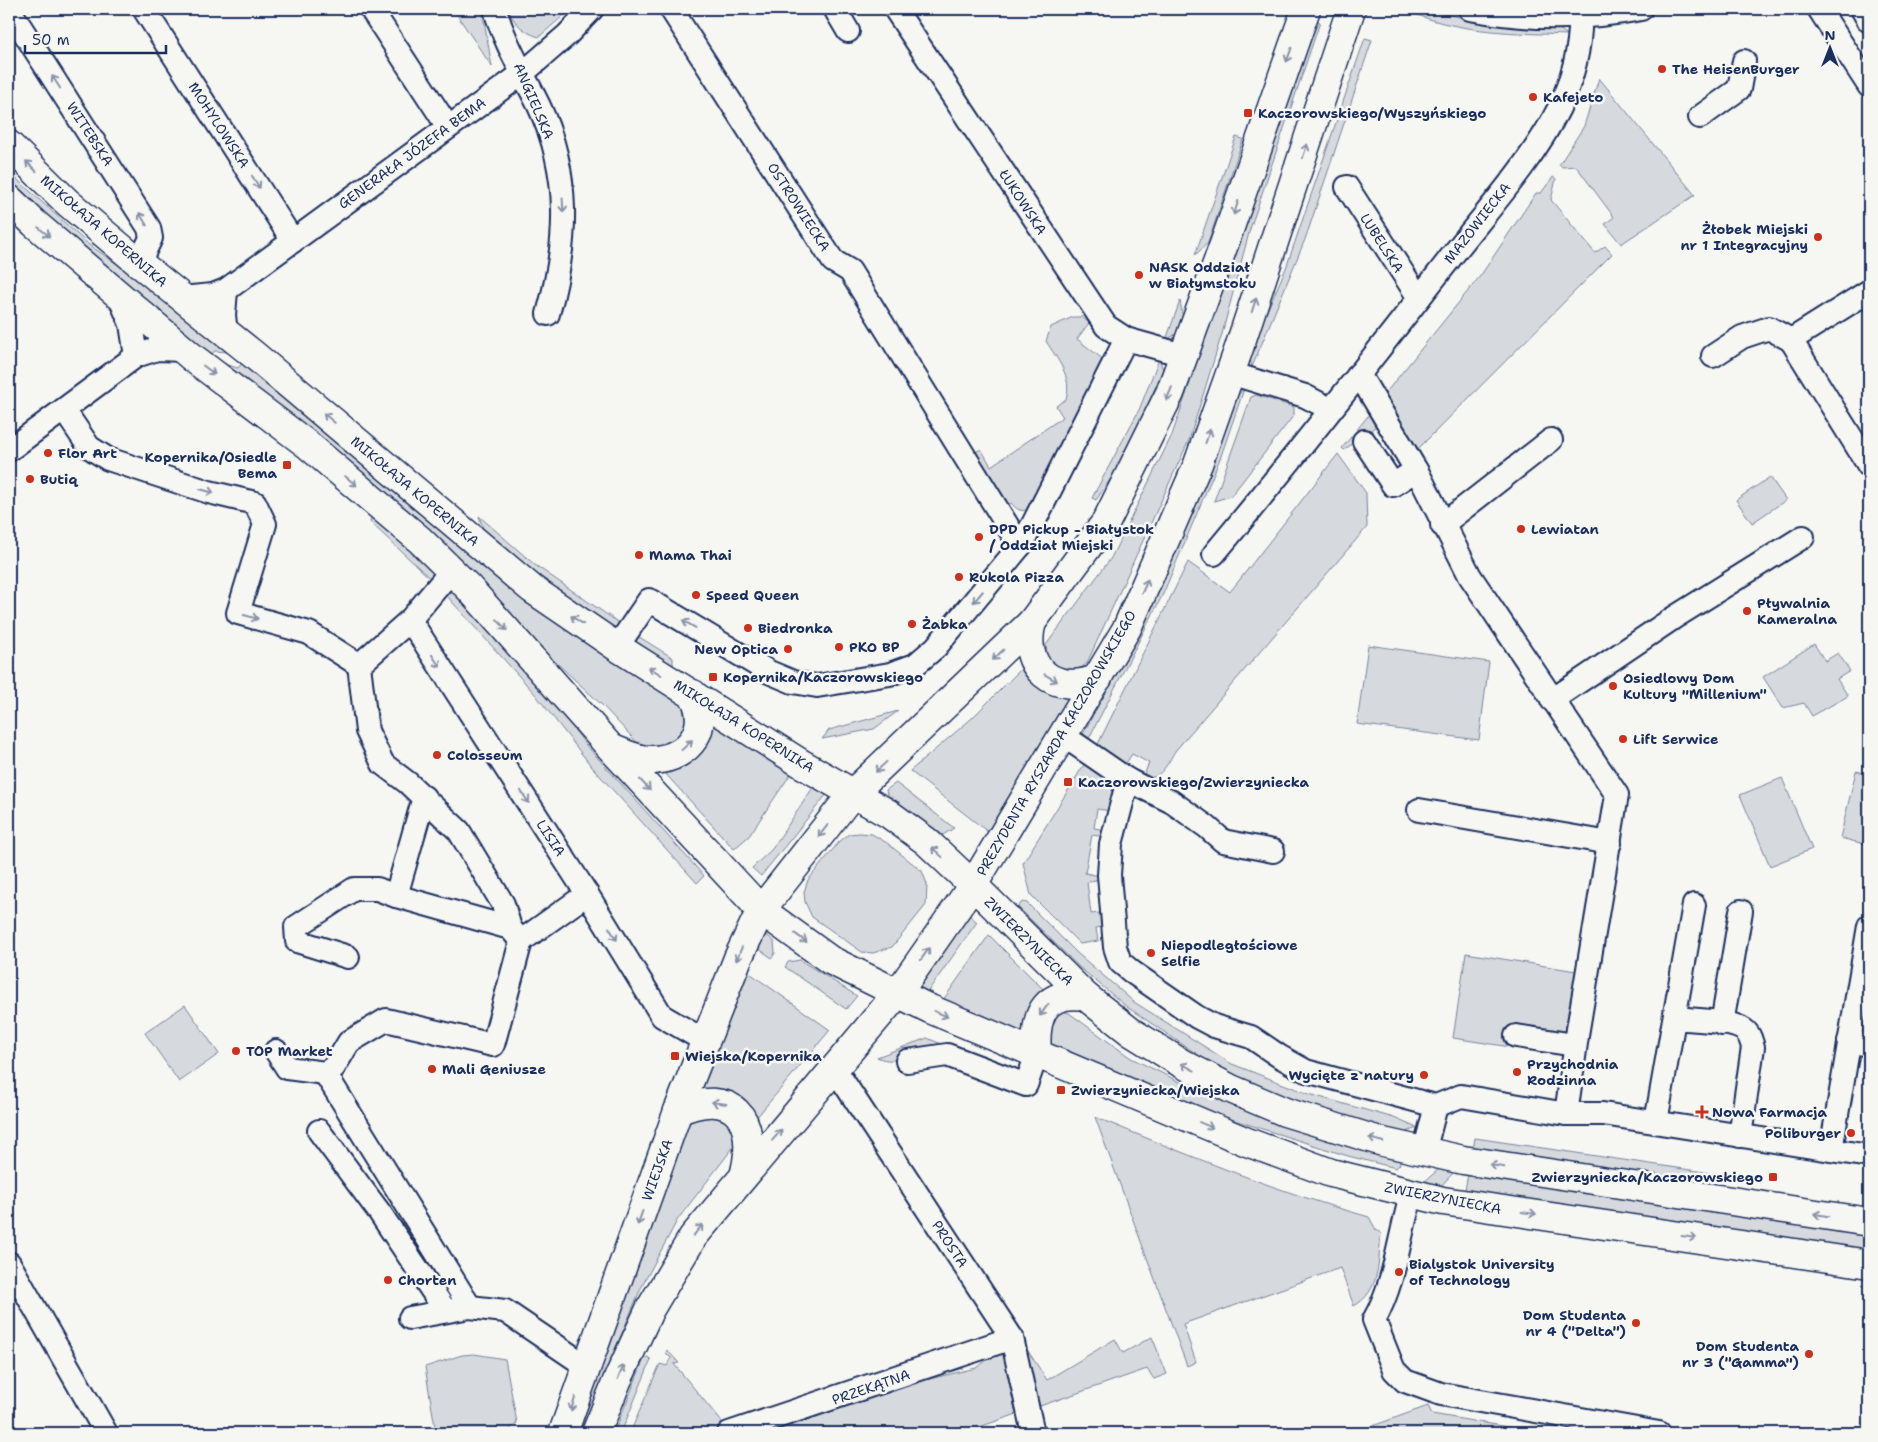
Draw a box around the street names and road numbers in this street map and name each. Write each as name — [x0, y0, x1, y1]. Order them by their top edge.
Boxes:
street label: ANGIELSKA — [510, 60, 558, 142]
street label: MOHYLOWSKA — [185, 79, 253, 171]
street label: GENERAŁA JÓZEFA BEMA — [335, 93, 489, 213]
street label: WITEBSKA — [63, 98, 117, 170]
street label: OSTROWIECKA — [764, 159, 834, 255]
street label: ŁUKOWSKA — [995, 165, 1051, 238]
street label: MIKOŁAJA KOPERNIKA — [37, 171, 171, 291]
street label: MAZOWIECKA — [1440, 179, 1514, 267]
street label: LUBELSKA — [1356, 210, 1408, 276]
street label: MIKOŁAJA KOPERNIKA — [347, 432, 483, 550]
street label: PREZYDENTA RYSZARDA KACZOROWSKIEGO — [972, 607, 1140, 879]
street label: MIKOŁAJA KOPERNIKA — [670, 675, 818, 777]
street label: LISIA — [532, 816, 570, 860]
street label: ZWIERZYNIECKA — [981, 893, 1077, 989]
street label: WIEJSKA — [637, 1137, 677, 1203]
street label: ZWIERZYNIECKA — [1383, 1178, 1503, 1218]
street label: PROSTA — [928, 1217, 972, 1271]
street label: PRZEKĄTNA — [829, 1365, 913, 1409]

